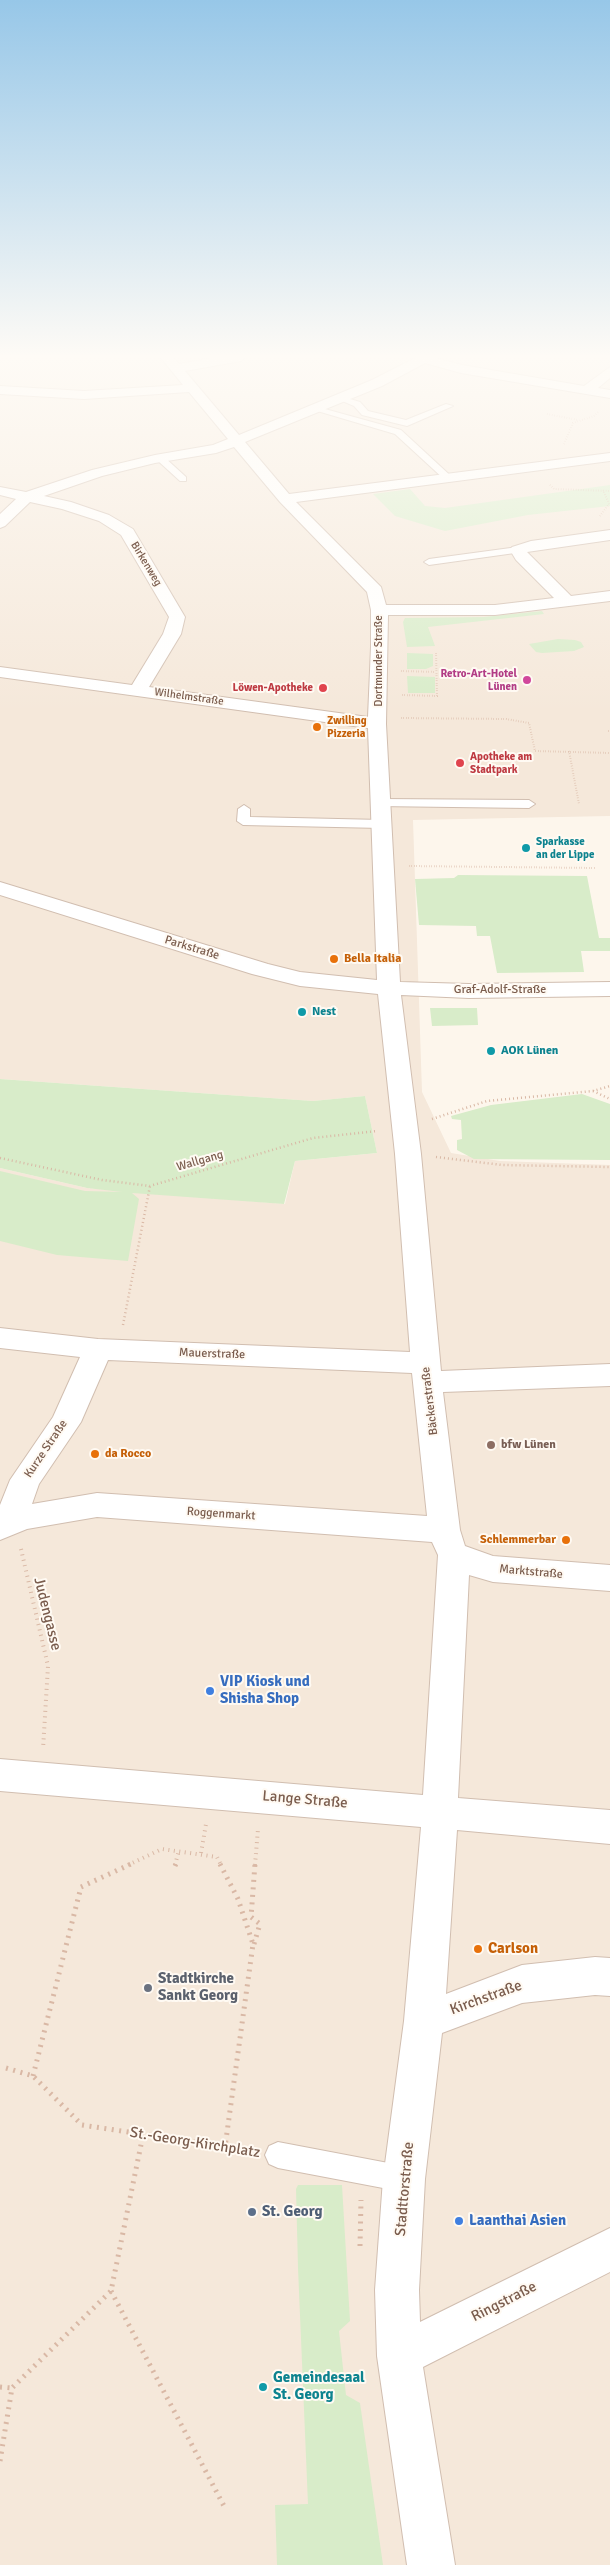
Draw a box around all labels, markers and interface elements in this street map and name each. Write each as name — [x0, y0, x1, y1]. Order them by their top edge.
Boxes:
street label: Birkenweg — [128, 539, 164, 589]
street label: Dortmunder Straße — [372, 615, 386, 707]
place label: Retro-Art-Hotel Lünen — [440, 667, 517, 693]
marker: Retro-Art-Hotel Lünen — [521, 674, 533, 686]
place label: Löwen-Apotheke — [233, 681, 313, 695]
marker: Löwen-Apotheke — [317, 682, 329, 694]
street label: Wilhelmstraße — [154, 686, 224, 708]
place label: Zwilling Pizzeria — [327, 714, 367, 740]
marker: Zwilling Pizzeria — [311, 721, 323, 733]
place label: Apotheke am Stadtpark — [470, 750, 532, 776]
marker: Apotheke am Stadtpark — [454, 757, 466, 769]
place label: Sparkasse an der Lippe — [536, 835, 594, 861]
marker: Sparkasse an der Lippe — [520, 842, 532, 854]
street label: Parkstraße — [163, 933, 221, 963]
place label: Bella Italia — [344, 952, 401, 966]
marker: Bella Italia — [328, 953, 340, 965]
street label: Graf-Adolf-Straße — [454, 983, 546, 997]
place label: Nest — [312, 1005, 336, 1019]
marker: Nest — [296, 1006, 308, 1018]
place label: AOK Lünen — [501, 1044, 558, 1058]
marker: AOK Lünen — [485, 1045, 497, 1057]
street label: Wallgang — [175, 1147, 225, 1175]
street label: Mauerstraße — [179, 1346, 245, 1362]
street label: Bäckerstraße — [419, 1366, 441, 1436]
street label: Kurze Straße — [21, 1417, 71, 1481]
place label: bfw Lünen — [501, 1438, 556, 1452]
marker: bfw Lünen — [485, 1439, 497, 1451]
place label: da Rocco — [105, 1447, 151, 1461]
marker: da Rocco — [89, 1448, 101, 1460]
street label: Roggenmarkt — [186, 1504, 256, 1524]
place label: Schlemmerbar — [480, 1533, 556, 1547]
marker: Schlemmerbar — [560, 1534, 572, 1546]
street label: Marktstraße — [499, 1562, 563, 1582]
street label: Judengasse — [29, 1576, 65, 1652]
place label: VIP Kiosk und Shisha Shop — [220, 1673, 310, 1708]
marker: VIP Kiosk und Shisha Shop — [204, 1685, 216, 1697]
street label: Lange Straße — [262, 1787, 348, 1813]
place label: Carlson — [488, 1940, 538, 1958]
marker: Carlson — [472, 1943, 484, 1955]
place label: Stadtkirche Sankt Georg — [158, 1970, 238, 2005]
street label: Kirchstraße — [448, 1977, 524, 2019]
marker: Stadtkirche Sankt Georg — [142, 1982, 154, 1994]
street label: St.-Georg-Kirchplatz — [129, 2124, 261, 2162]
street label: Stadttorstraße — [392, 2141, 418, 2237]
place label: St. Georg — [262, 2203, 322, 2221]
marker: St. Georg — [246, 2206, 258, 2218]
place label: Laanthai Asien — [469, 2212, 566, 2230]
marker: Laanthai Asien — [453, 2215, 465, 2227]
street label: Ringstraße — [468, 2278, 540, 2326]
place label: Gemeindesaal St. Georg — [273, 2369, 365, 2404]
marker: Gemeindesaal St. Georg — [257, 2381, 269, 2393]

